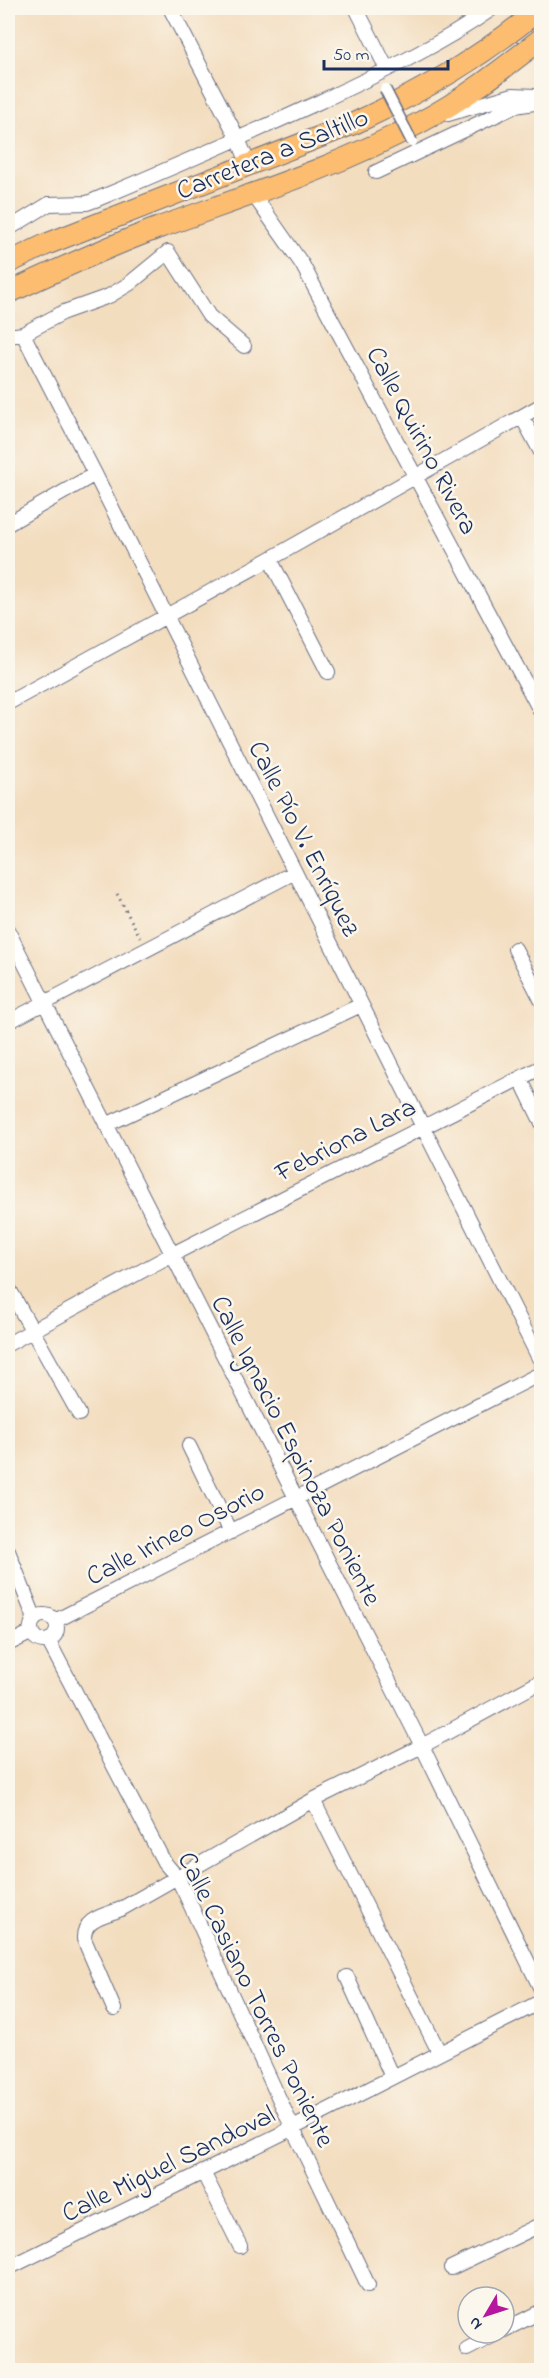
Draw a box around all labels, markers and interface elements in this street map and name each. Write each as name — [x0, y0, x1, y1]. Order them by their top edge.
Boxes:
scale bar — [324, 33, 448, 71]
text: 50 m — [333, 43, 370, 69]
street label: Carretera a Saltillo — [171, 99, 375, 212]
street label: Calle Quirino Rivera — [355, 340, 487, 542]
street label: Calle Pío V. Enríquez — [237, 735, 369, 944]
street label: Febriona Lara — [268, 1089, 423, 1194]
street label: Calle Ignacio Espinoza Poniente — [199, 1289, 391, 1614]
street label: Calle Irineo Osorio — [80, 1473, 272, 1597]
street label: Calle Casiano Torres Poniente — [166, 1846, 344, 2155]
street label: Calle Miguel Sandoval — [56, 2097, 283, 2234]
north arrow — [456, 2285, 516, 2345]
text: N — [463, 2311, 489, 2335]

